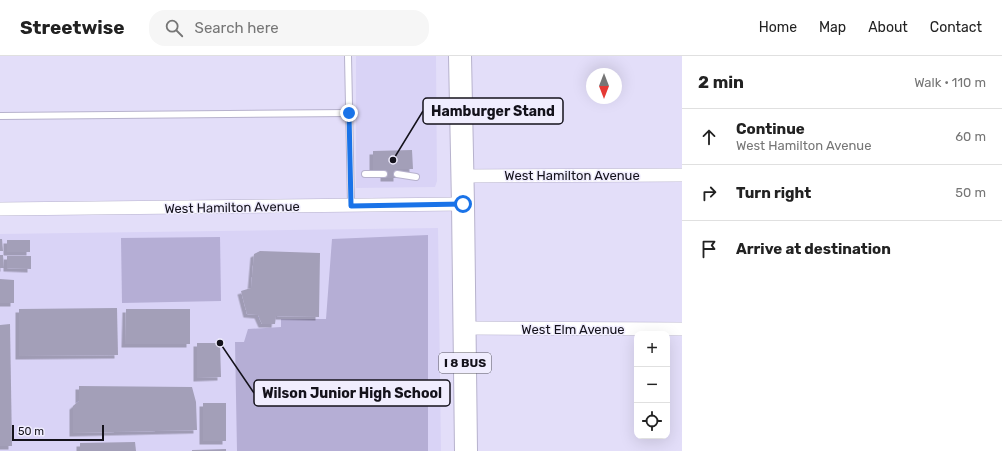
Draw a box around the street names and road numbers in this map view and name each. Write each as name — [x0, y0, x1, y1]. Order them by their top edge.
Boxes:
street label: West Hamilton Avenue — [504, 168, 640, 183]
street label: West Hamilton Avenue — [164, 199, 300, 216]
street label: West Elm Avenue — [521, 322, 625, 337]
road number: I 8 BUS — [439, 353, 491, 373]

